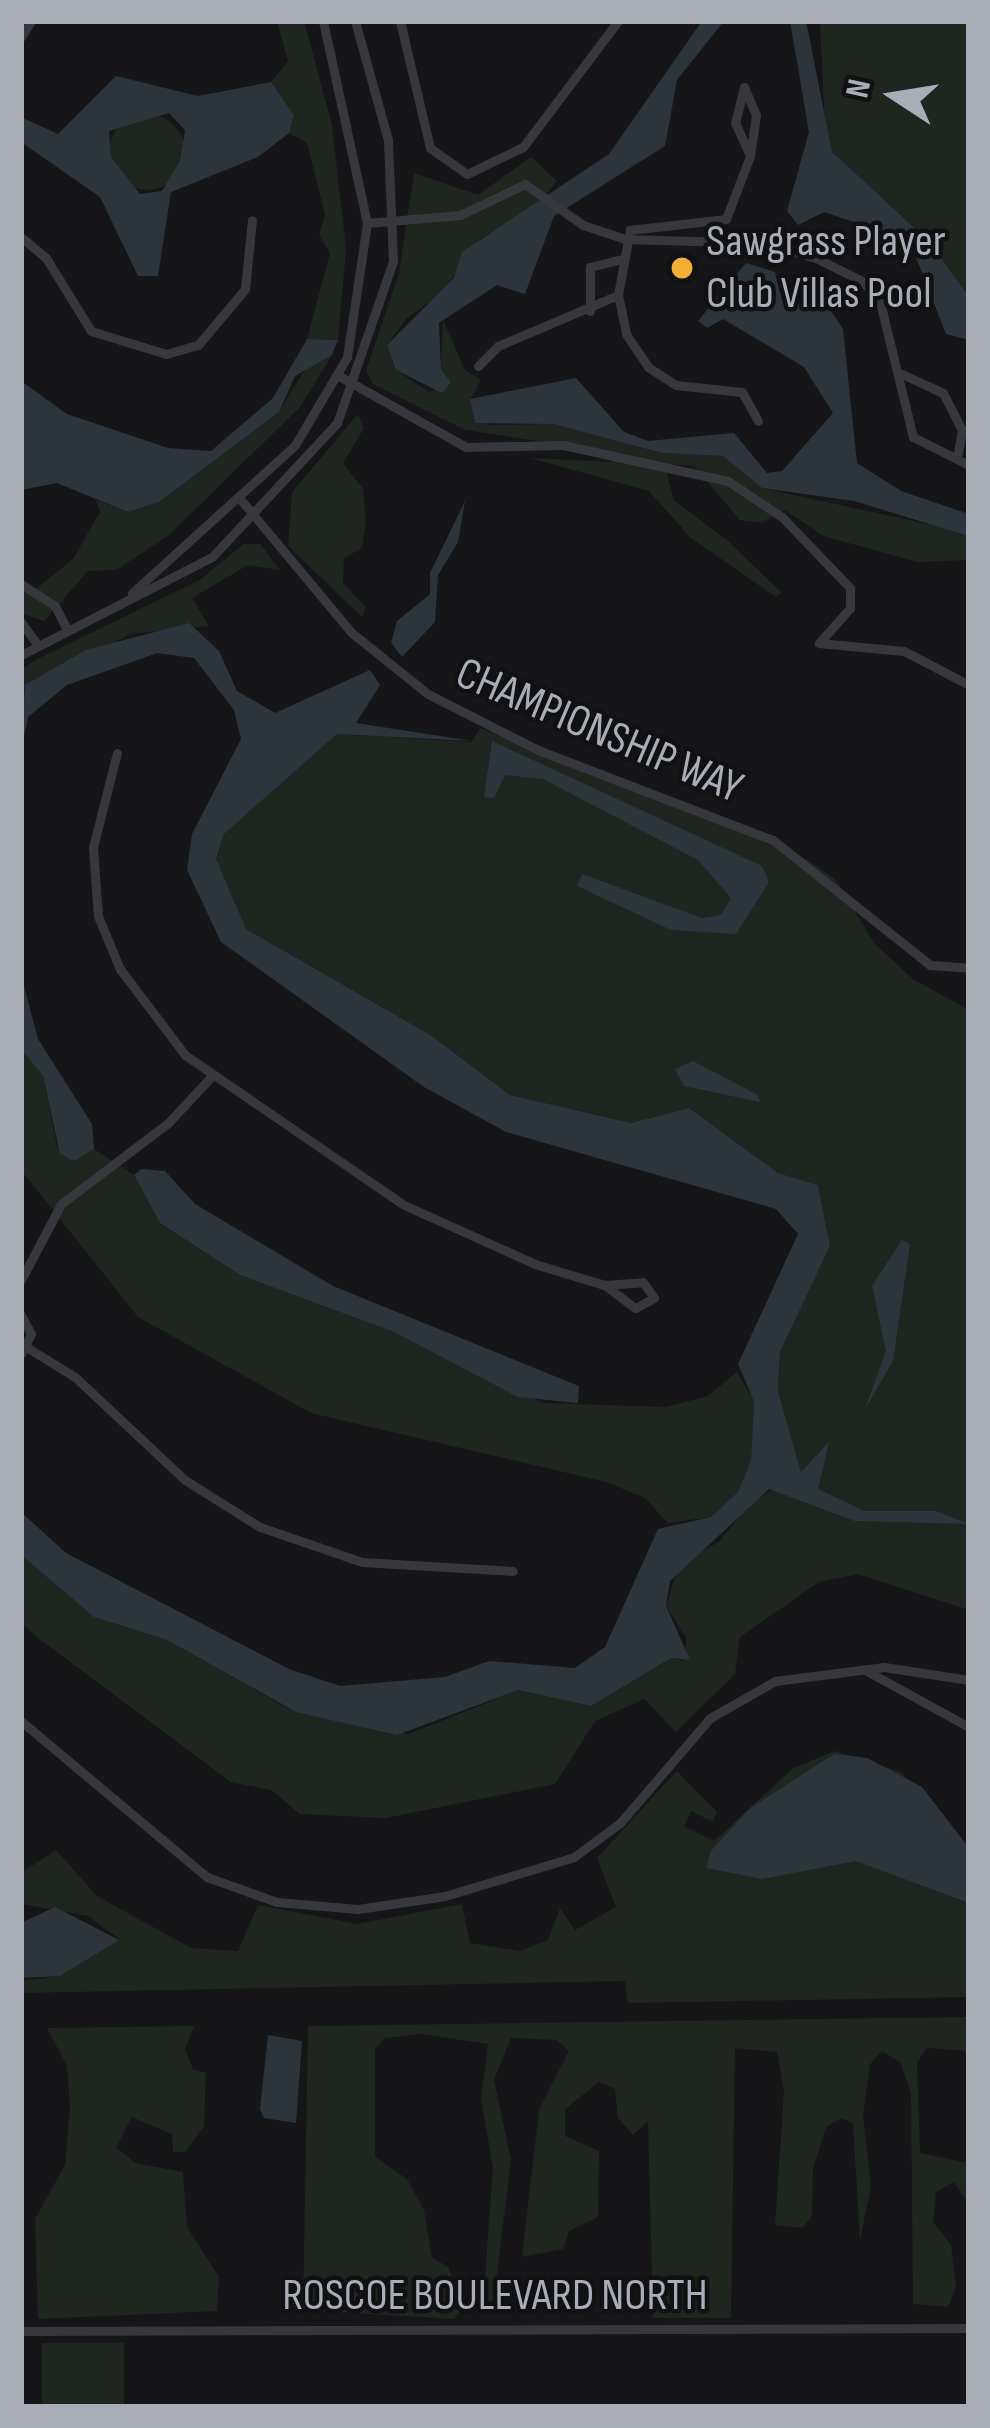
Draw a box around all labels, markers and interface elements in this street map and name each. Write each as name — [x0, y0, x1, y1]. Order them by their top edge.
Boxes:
north arrow — [834, 36, 954, 156]
text: N — [837, 76, 880, 101]
place label: Sawgrass Player Club Villas Pool — [706, 215, 946, 321]
marker: Sawgrass Player Club Villas Pool — [669, 255, 695, 281]
street label: CHAMPIONSHIP WAY — [448, 646, 750, 816]
street label: ROSCOE BOULEVARD NORTH — [282, 2269, 708, 2323]

